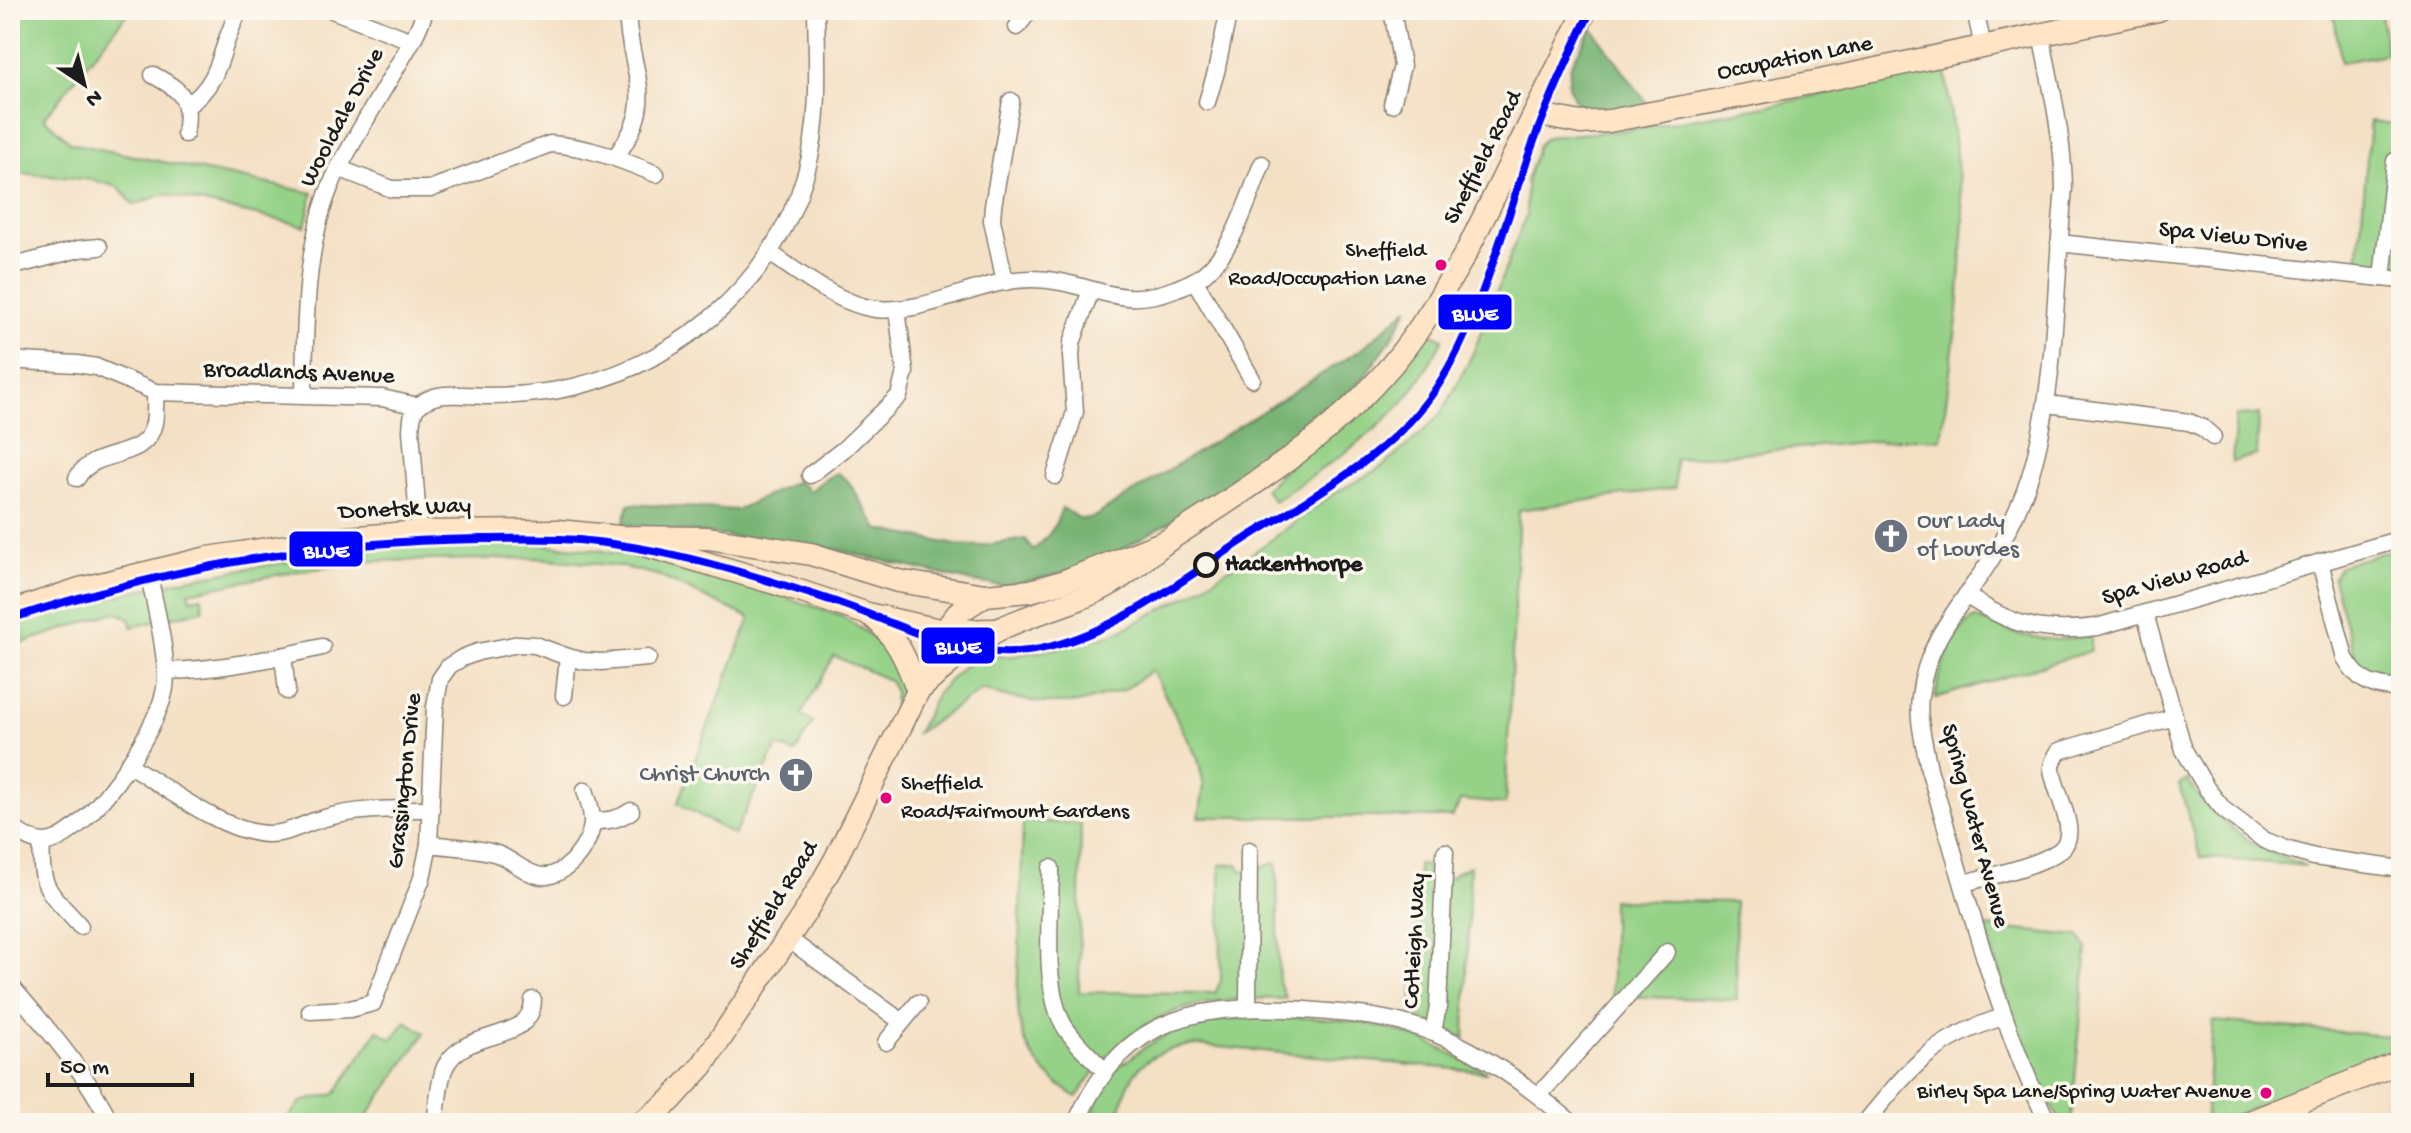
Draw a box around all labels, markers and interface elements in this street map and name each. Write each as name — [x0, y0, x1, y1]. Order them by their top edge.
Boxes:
street label: Occupation Lane — [1715, 30, 1876, 88]
street label: Wooldale Drive — [294, 43, 392, 193]
north arrow — [44, 44, 124, 124]
text: N — [80, 82, 107, 112]
street label: Sheffield Road — [1438, 85, 1531, 230]
street label: Spa View Drive — [2157, 216, 2309, 260]
place label: Sheffield Road/Occupation Lane — [1228, 239, 1428, 293]
marker: Sheffield Road/Occupation Lane — [1433, 257, 1449, 273]
line badge: BLUE — [1437, 293, 1513, 331]
text: BLUE — [1451, 303, 1499, 329]
street label: Broadlands Avenue — [202, 356, 396, 392]
street label: Donetsk Way — [336, 492, 472, 528]
place label: Our Lady of Lourdes — [1917, 508, 2020, 565]
church icon: Our Lady of Lourdes — [1872, 517, 1910, 555]
line badge: BLUE — [288, 530, 364, 568]
text: BLUE — [302, 540, 350, 566]
street label: Spa View Road — [2099, 544, 2253, 614]
place label: Hackenthorpe — [1225, 551, 1364, 580]
marker: Hackenthorpe — [1194, 553, 1218, 577]
line badge: BLUE — [920, 626, 996, 665]
text: BLUE — [934, 636, 982, 662]
street label: Grassington Drive — [382, 691, 430, 870]
street label: Spring Water Avenue — [1933, 721, 2015, 932]
church icon: Christ Church — [777, 756, 815, 794]
place label: Christ Church — [639, 761, 770, 790]
place label: Sheffield Road/Fairmount Gardens — [901, 772, 1130, 826]
marker: Sheffield Road/Fairmount Gardens — [878, 790, 894, 806]
street label: Sheffield Road — [724, 835, 827, 976]
street label: Cotleigh Way — [1398, 872, 1434, 1010]
scale bar — [48, 1037, 192, 1087]
text: 50 m — [60, 1054, 109, 1083]
place label: Birley Spa Lane/Spring Water Avenue — [1916, 1080, 2252, 1106]
marker: Birley Spa Lane/Spring Water Avenue — [2258, 1085, 2274, 1101]

